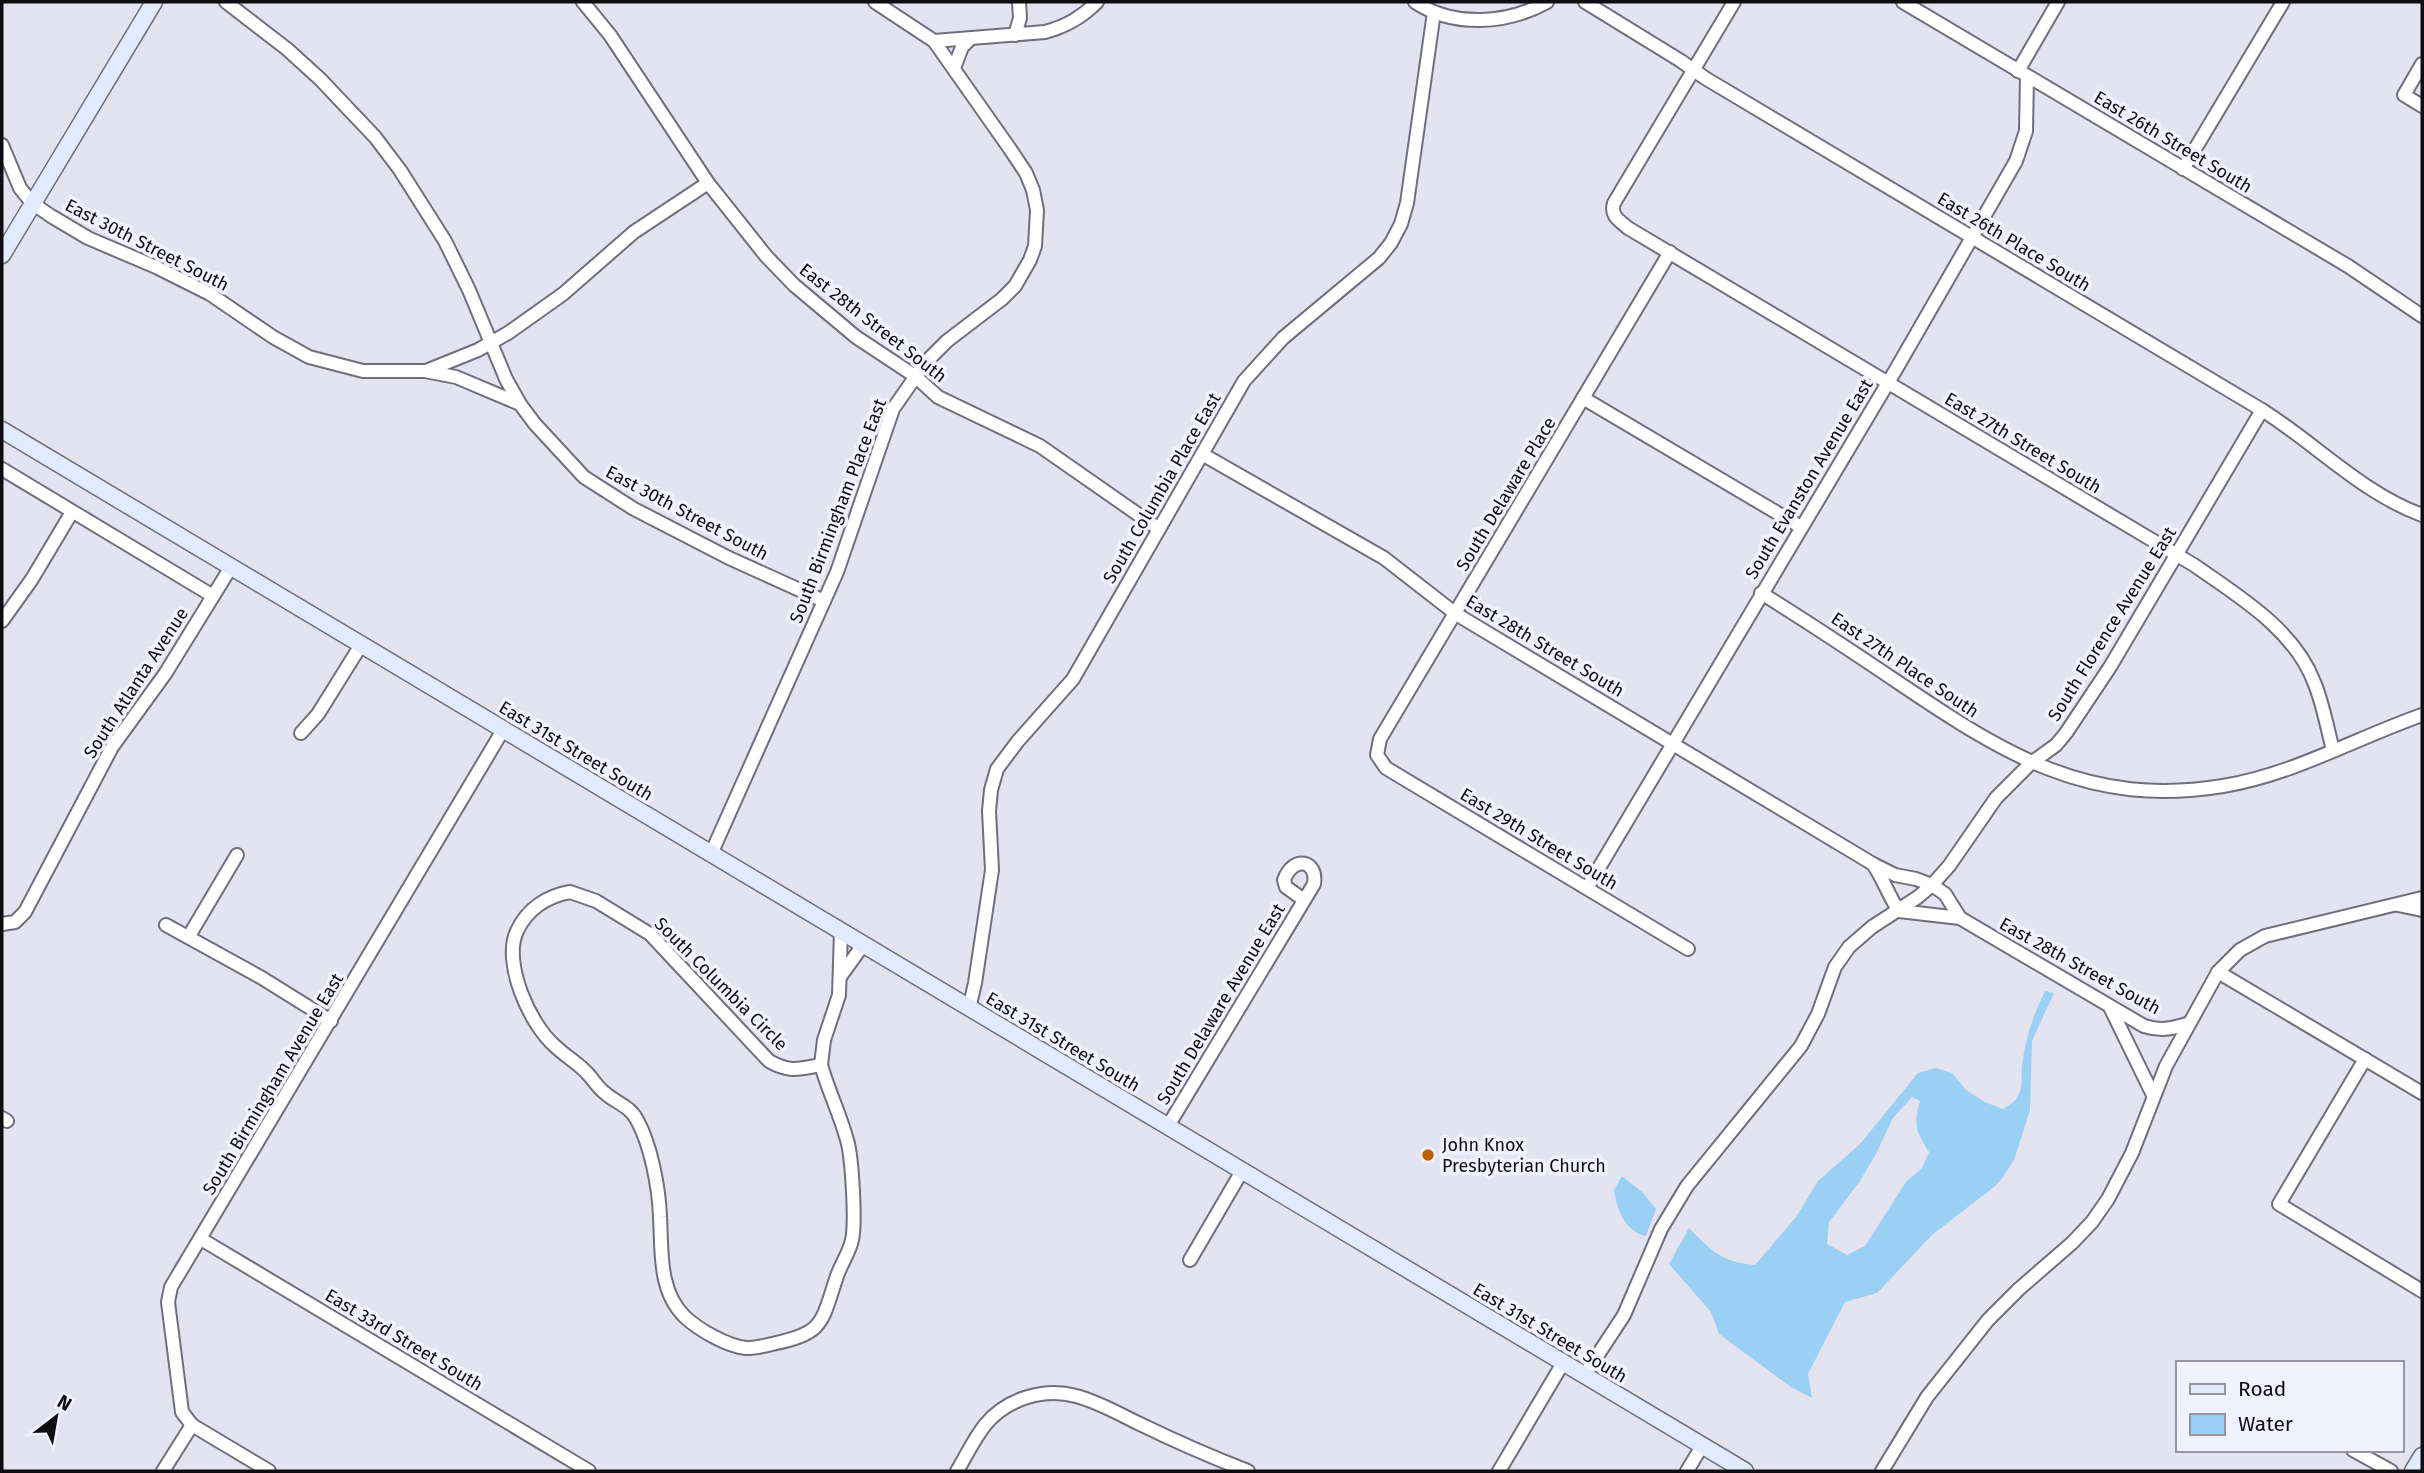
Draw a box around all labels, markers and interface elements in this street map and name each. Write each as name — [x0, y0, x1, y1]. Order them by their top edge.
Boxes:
street label: East 26th Street South — [2090, 86, 2256, 198]
street label: East 26th Place South — [1933, 188, 2095, 296]
street label: East 30th Street South — [61, 194, 233, 296]
street label: East 28th Street South — [795, 259, 951, 387]
street label: South Evanston Avenue East — [1740, 374, 1878, 583]
street label: South Columbia Place East — [1098, 388, 1226, 587]
street label: East 27th Street South — [1941, 388, 2105, 498]
street label: South Birmingham Place East — [785, 395, 891, 626]
street label: South Delaware Place — [1451, 413, 1561, 575]
street label: East 30th Street South — [602, 461, 772, 565]
street label: South Florence Avenue East — [2043, 522, 2181, 725]
street label: East 28th Street South — [1462, 590, 1628, 702]
street label: South Atlanta Avenue — [79, 603, 193, 763]
street label: East 27th Place South — [1827, 607, 1983, 723]
street label: East 31st Street South — [495, 696, 657, 806]
street label: East 29th Street South — [1456, 783, 1622, 895]
street label: South Delaware Avenue East — [1152, 899, 1290, 1109]
street label: South Columbia Circle — [650, 913, 792, 1055]
street label: East 28th Street South — [1996, 913, 2164, 1019]
street label: South Birmingham Avenue East — [198, 969, 348, 1199]
street label: East 31st Street South — [982, 987, 1144, 1097]
place label: John Knox Presbyterian Church — [1442, 1134, 1606, 1177]
marker: John Knox Presbyterian Church — [1420, 1147, 1436, 1163]
street label: East 31st Street South — [1469, 1278, 1631, 1388]
street label: East 33rd Street South — [321, 1284, 487, 1396]
legend — [2176, 1361, 2403, 1452]
text: Road — [2238, 1376, 2286, 1402]
north arrow — [21, 1382, 91, 1452]
text: N — [53, 1390, 76, 1416]
text: Water — [2238, 1411, 2293, 1437]

